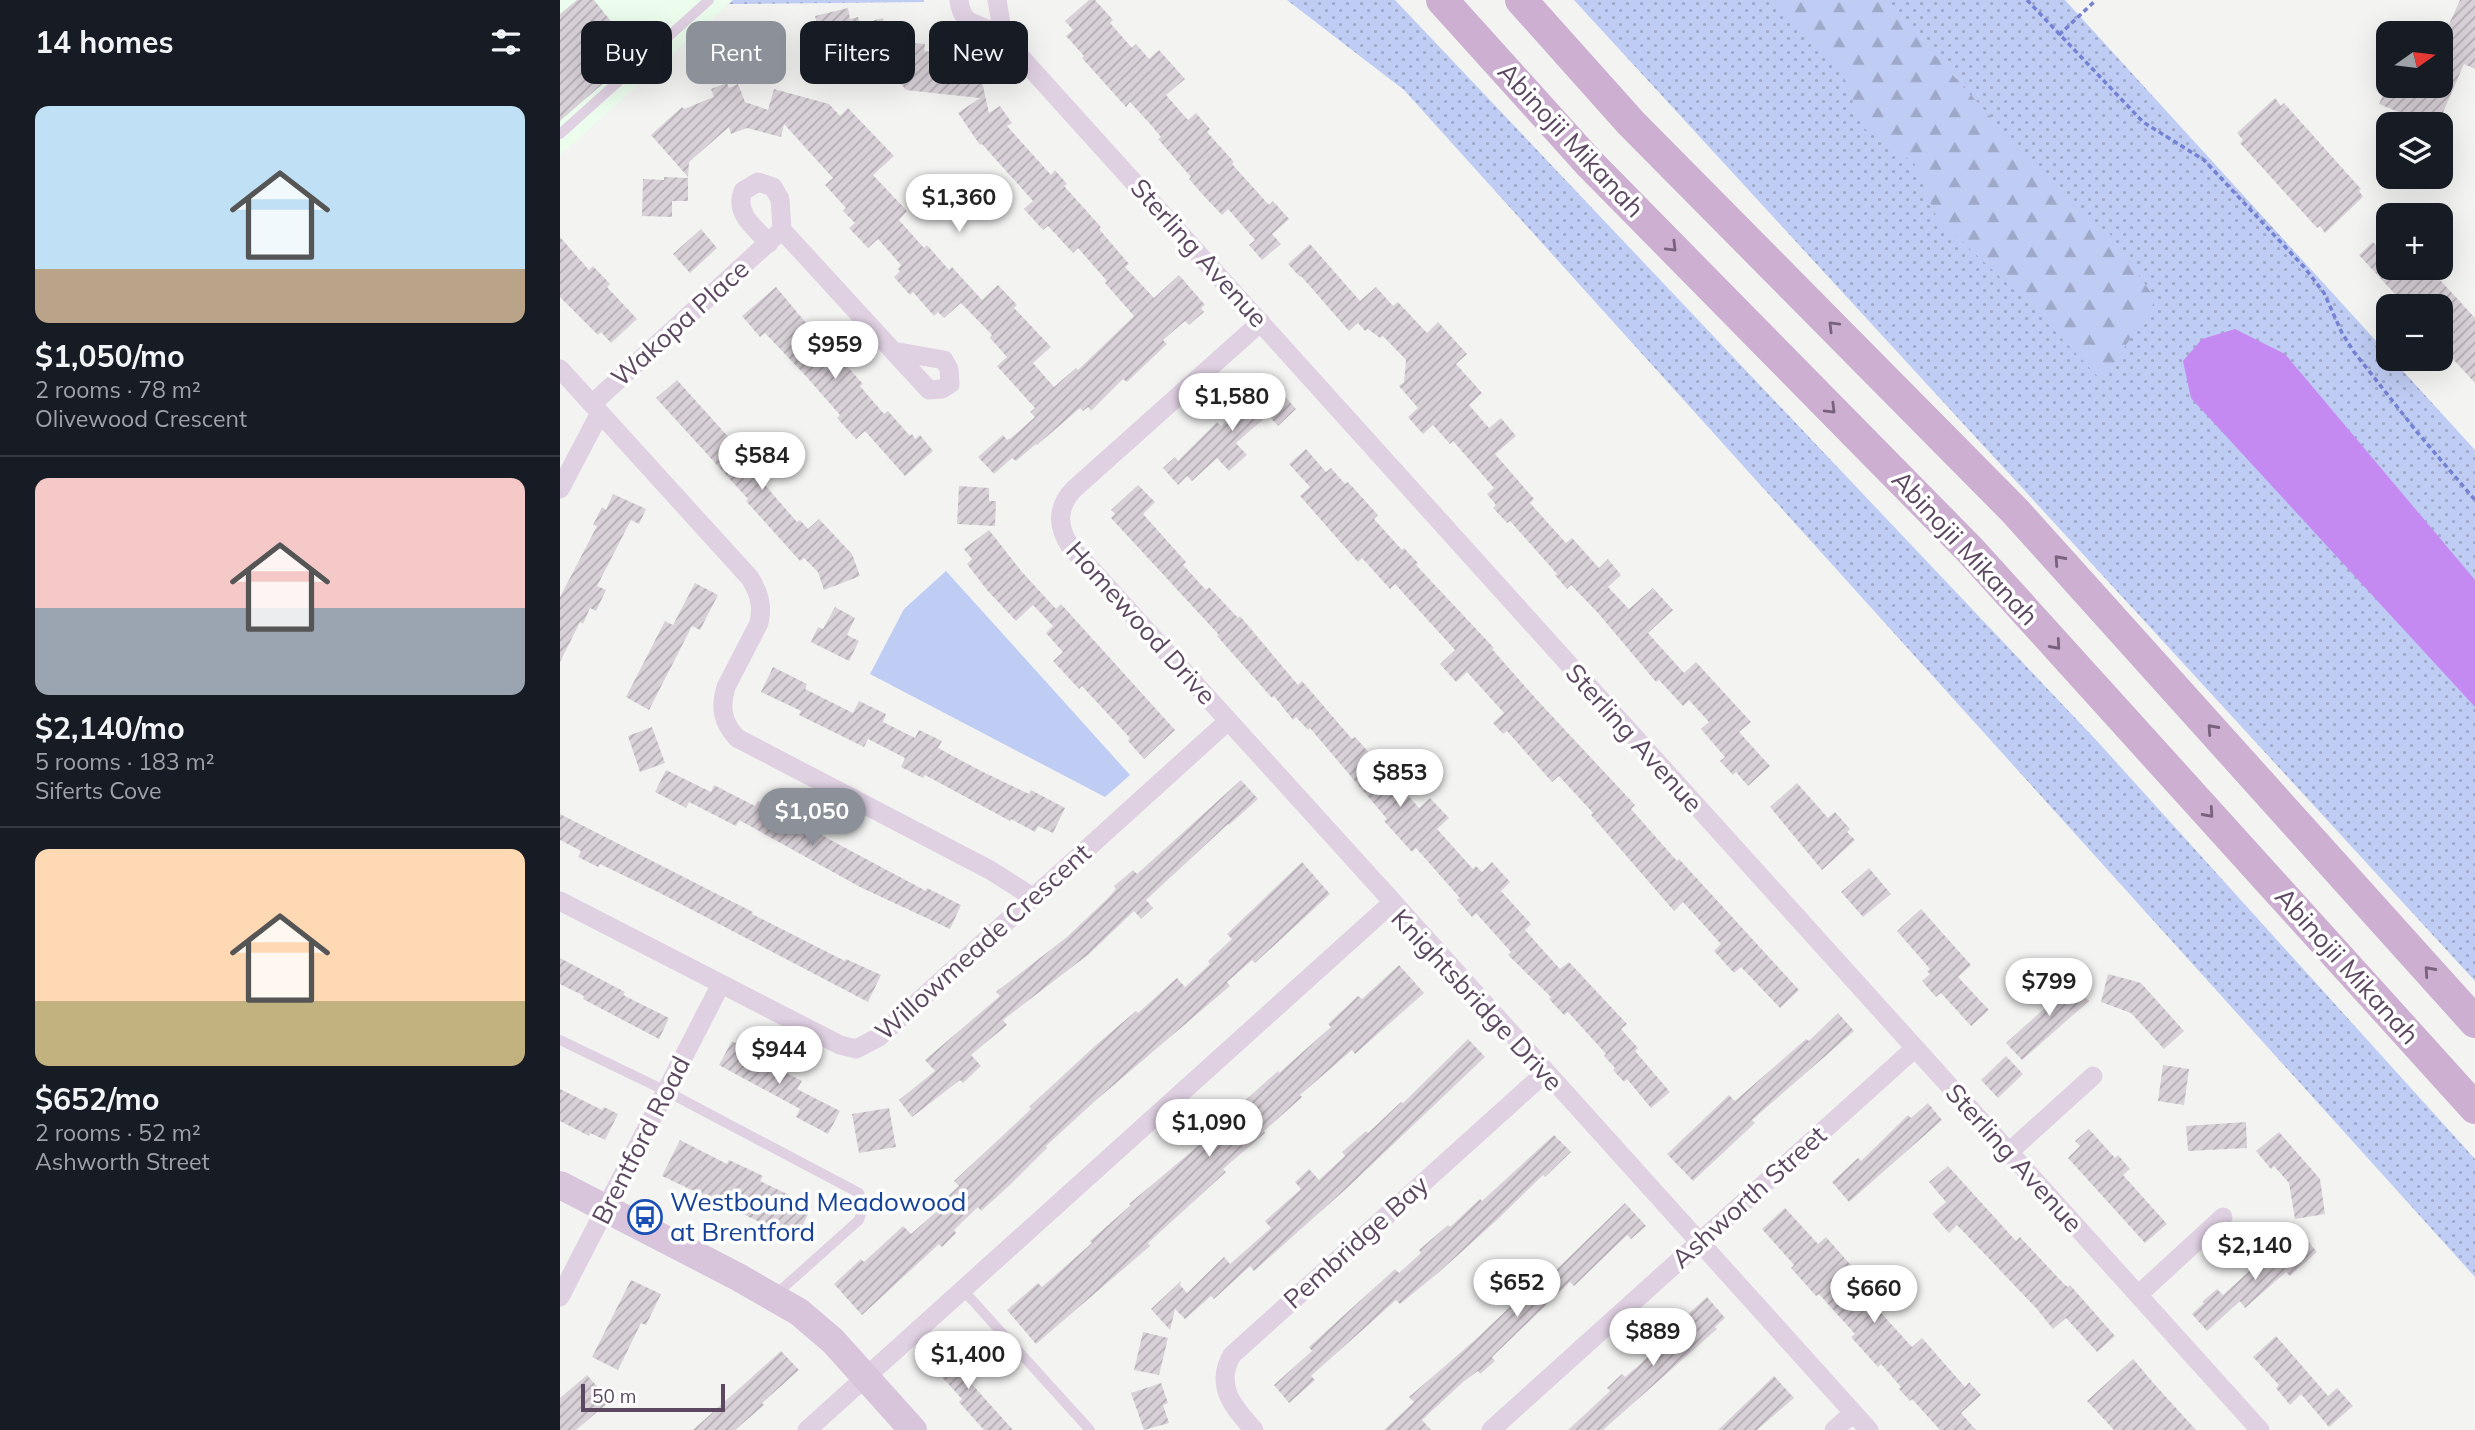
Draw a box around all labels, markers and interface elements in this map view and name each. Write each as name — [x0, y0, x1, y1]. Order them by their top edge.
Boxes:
chip: Buy — [581, 21, 672, 84]
chip: Rent — [686, 21, 786, 84]
chip: Filters — [800, 21, 915, 84]
chip: New — [929, 21, 1028, 84]
north arrow — [2376, 21, 2454, 98]
map controls — [2376, 21, 2453, 371]
text: 14 homes — [35, 23, 174, 61]
icon: filters — [487, 23, 525, 61]
street label: Abinojii Mikanah — [1491, 55, 1652, 224]
button: layers — [2376, 112, 2453, 189]
icon: home — [217, 152, 343, 278]
street label: Sterling Avenue — [1124, 171, 1275, 334]
pin: $1,360 — [902, 174, 1016, 234]
text: $1,360 — [922, 182, 996, 211]
button: + — [2376, 203, 2453, 280]
one-way arrow — [1663, 239, 1676, 252]
street label: Wakopa Place — [604, 252, 756, 393]
button: − — [2376, 294, 2453, 371]
pin: $959 — [794, 322, 876, 381]
one-way arrow — [1828, 322, 1841, 335]
text: $959 — [807, 329, 863, 358]
text: $1,050/mo — [35, 337, 185, 375]
pin: $1,580 — [1175, 374, 1289, 433]
text: 2 rooms · 78 m² — [35, 375, 201, 404]
text: $1,580 — [1195, 381, 1269, 410]
one-way arrow — [1823, 401, 1836, 414]
text: Olivewood Crescent — [35, 404, 247, 433]
pin: $584 — [721, 433, 803, 492]
text: $584 — [734, 440, 790, 469]
street label: Abinojii Mikanah — [1885, 463, 2046, 632]
icon: home — [217, 524, 343, 650]
street label: Homewood Drive — [1059, 534, 1224, 711]
one-way arrow — [2055, 555, 2068, 568]
one-way arrow — [2048, 637, 2060, 650]
street label: Sterling Avenue — [1559, 656, 1710, 819]
text: $2,140/mo — [35, 709, 185, 747]
one-way arrow — [2207, 724, 2220, 737]
text: 5 rooms · 183 m² — [35, 747, 215, 776]
pin: $853 — [1359, 750, 1441, 809]
text: $853 — [1372, 757, 1428, 786]
text: Siferts Cove — [35, 776, 162, 805]
pin: $1,050 — [755, 788, 869, 848]
text: $1,050 — [775, 796, 849, 825]
one-way arrow — [2200, 805, 2213, 818]
street label: Willowmeade Crescent — [868, 836, 1097, 1047]
street label: Abinojii Mikanah — [2268, 880, 2426, 1051]
icon: home — [217, 895, 343, 1021]
street label: Knightsbridge Drive — [1384, 902, 1570, 1098]
pin: $799 — [2008, 958, 2090, 1018]
text: $799 — [2021, 966, 2077, 995]
one-way arrow — [2425, 966, 2438, 979]
pin: $944 — [738, 1026, 820, 1086]
text: $944 — [751, 1034, 807, 1063]
street label: Brentford Road — [584, 1050, 697, 1229]
street label: Sterling Avenue — [1939, 1076, 2090, 1239]
text: $652/mo — [35, 1080, 159, 1118]
pin: $1,090 — [1152, 1100, 1266, 1159]
text: $1,090 — [1172, 1107, 1246, 1136]
text: 2 rooms · 52 m² — [35, 1118, 201, 1147]
street label: Ashworth Street — [1664, 1118, 1833, 1275]
text: Ashworth Street — [35, 1147, 210, 1176]
street label: Pembridge Bay — [1276, 1168, 1435, 1315]
place label: Westbound Meadowood at Brentford — [670, 1185, 966, 1248]
bus stop icon: Westbound Meadowood at Brentford — [626, 1198, 664, 1236]
pin: $2,140 — [2198, 1222, 2312, 1282]
text: $2,140 — [2218, 1230, 2292, 1259]
pin: $652 — [1476, 1260, 1558, 1319]
pin: $660 — [1833, 1266, 1915, 1325]
text: $652 — [1489, 1267, 1545, 1296]
text: $660 — [1846, 1273, 1902, 1302]
pin: $889 — [1612, 1308, 1694, 1368]
text: $889 — [1625, 1316, 1681, 1345]
pin: $1,400 — [911, 1332, 1025, 1391]
text: $1,400 — [931, 1339, 1005, 1368]
scale bar — [581, 1381, 724, 1413]
text: 50 m — [592, 1384, 636, 1408]

